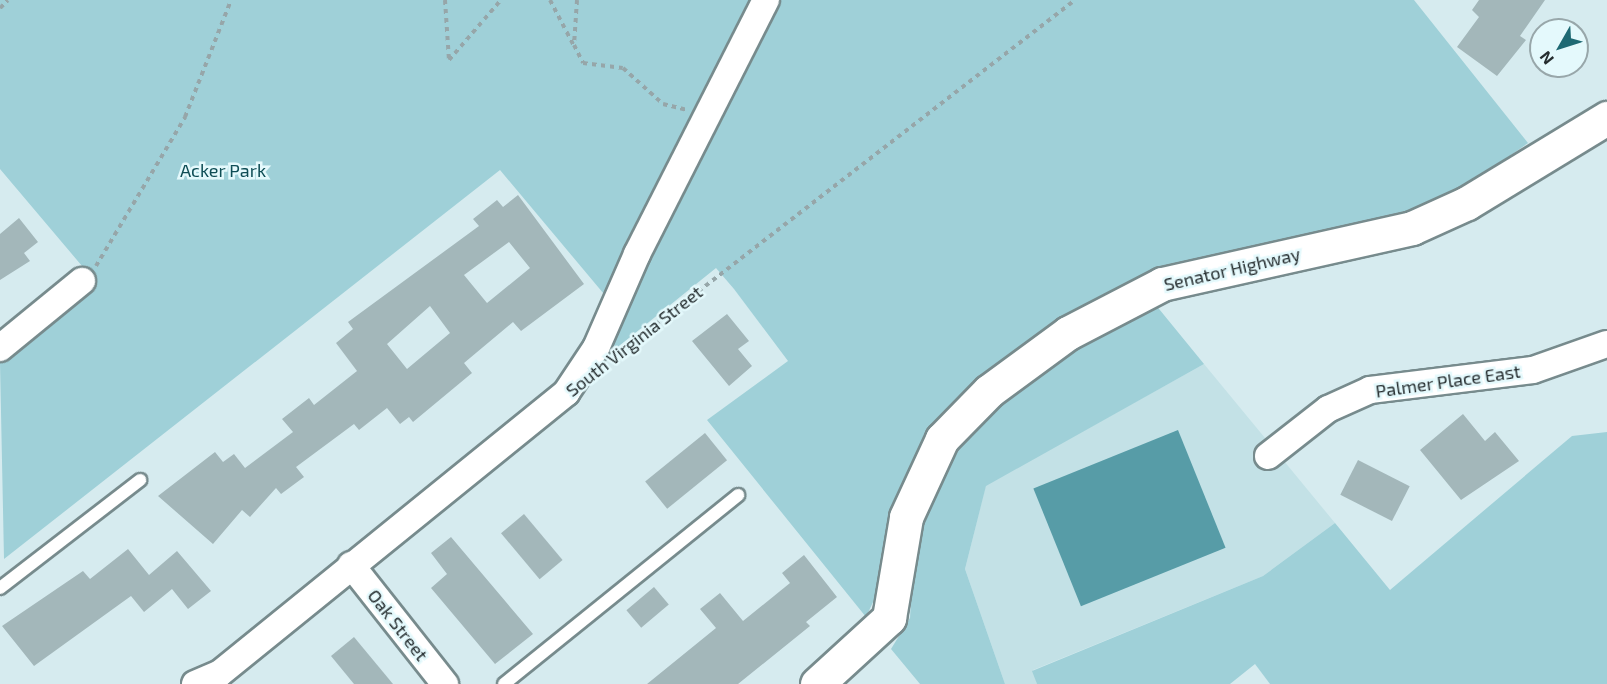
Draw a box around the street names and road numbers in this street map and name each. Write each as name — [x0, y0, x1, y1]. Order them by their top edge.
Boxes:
street label: Senator Highway — [1162, 243, 1302, 295]
street label: South Virginia Street — [561, 281, 707, 401]
street label: Palmer Place East — [1374, 360, 1522, 402]
street label: Oak Street — [363, 585, 433, 665]

